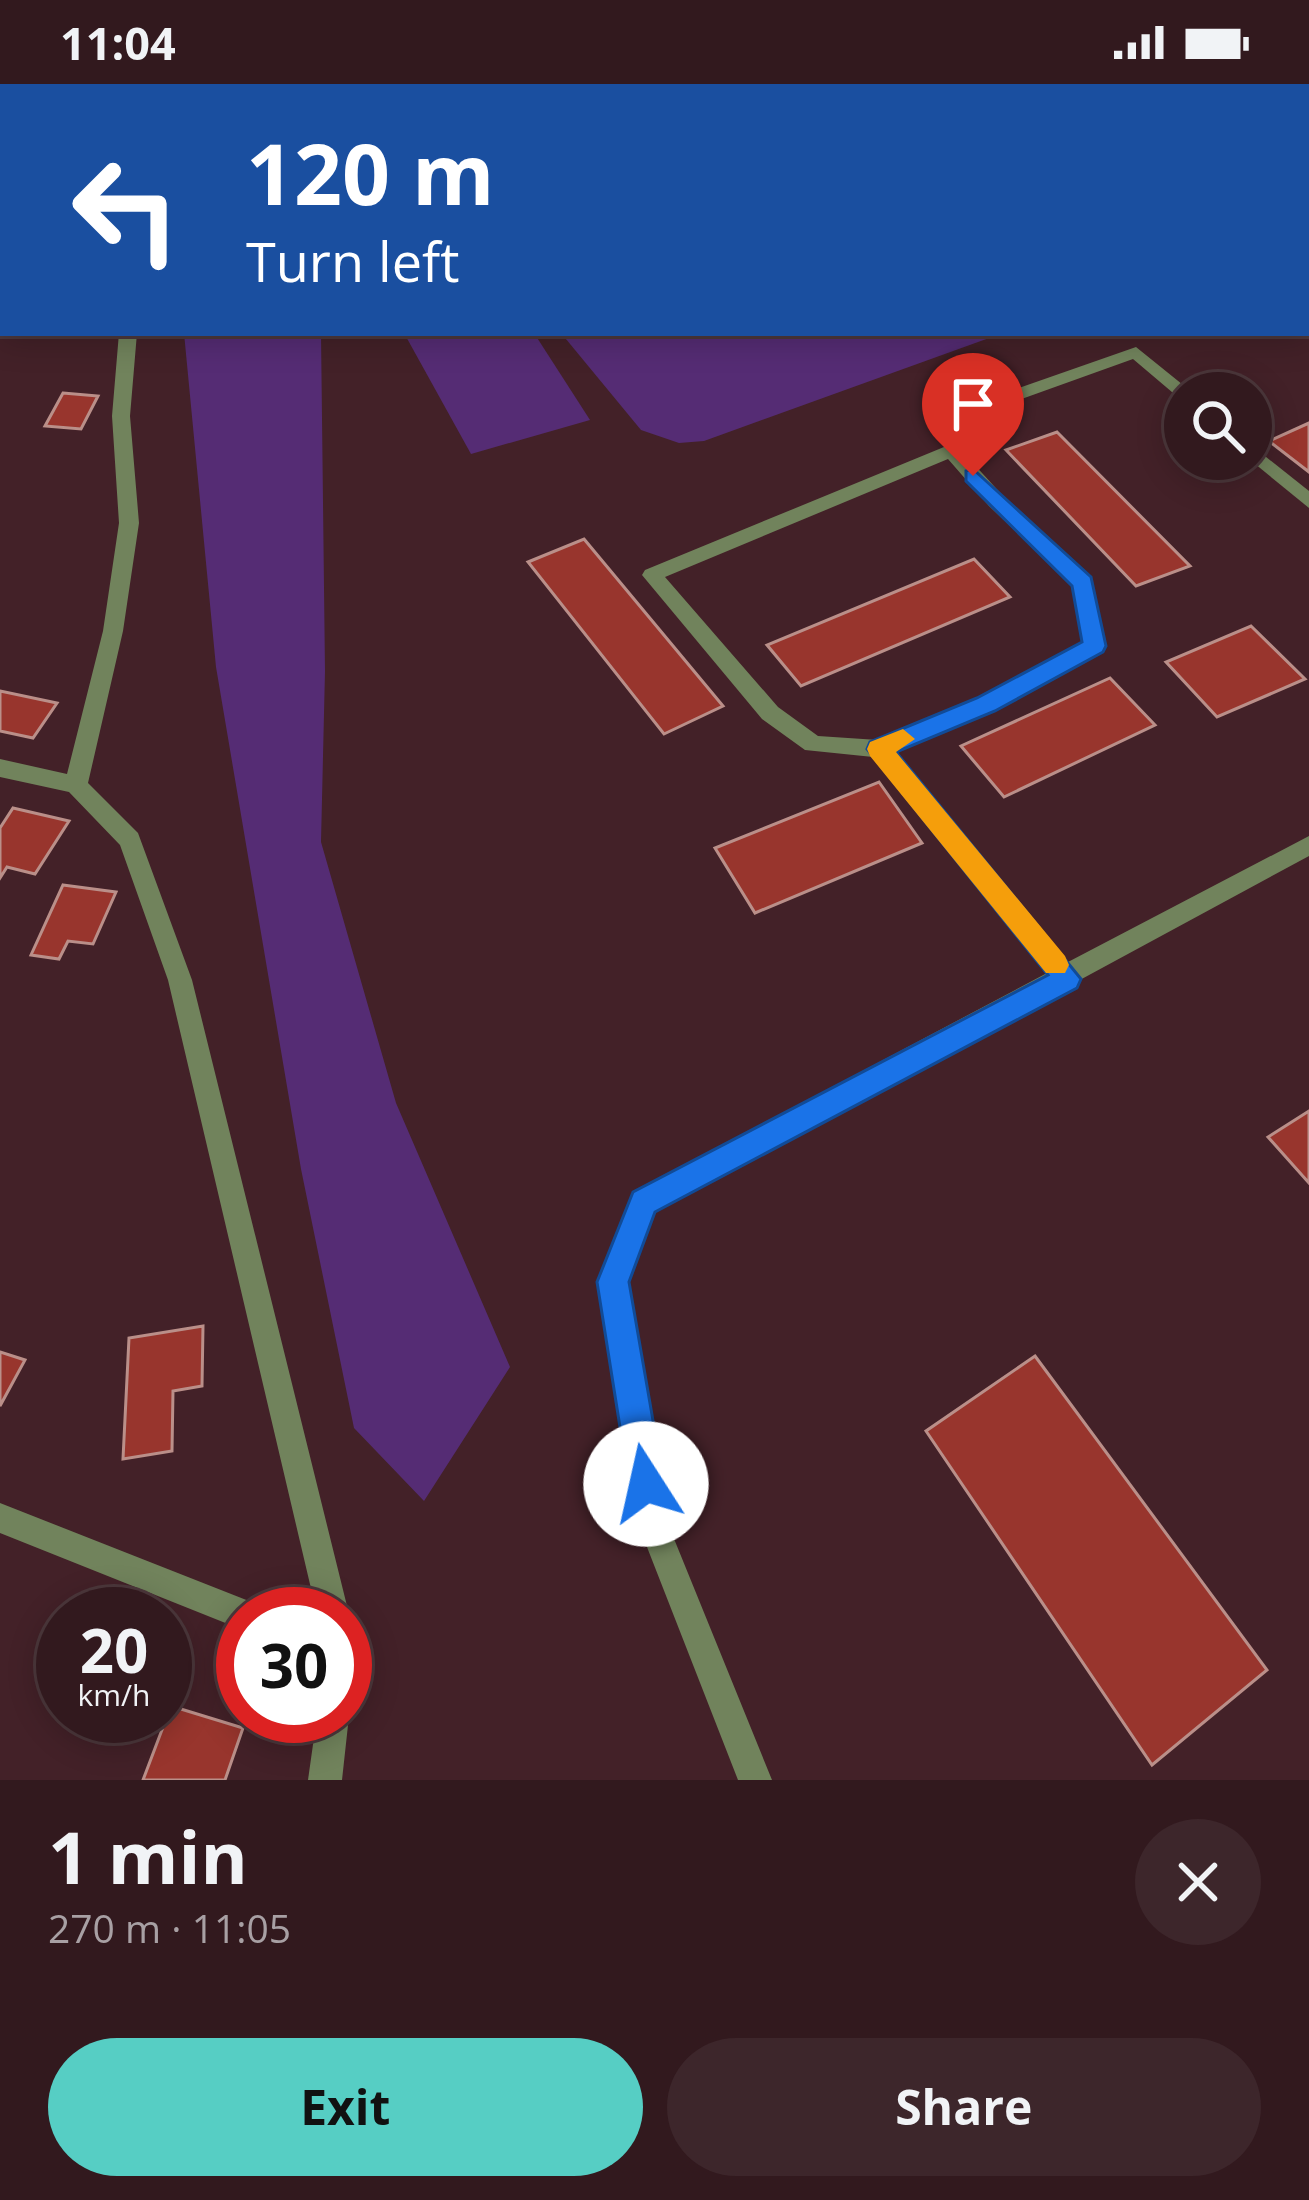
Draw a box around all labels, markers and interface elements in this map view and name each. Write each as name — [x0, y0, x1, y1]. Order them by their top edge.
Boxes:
text: 11:04 — [60, 12, 176, 73]
text: 120 m — [246, 115, 494, 230]
icon: left — [48, 132, 204, 288]
text: Turn left — [246, 224, 459, 298]
pin — [922, 353, 1024, 476]
icon: arrive — [940, 371, 1006, 437]
map controls — [1164, 372, 1272, 480]
button: search — [1164, 372, 1272, 480]
position arrow — [583, 1421, 709, 1547]
speed limit sign: 30 — [216, 1587, 372, 1743]
text: 20 — [80, 1609, 148, 1691]
text: km/h — [78, 1674, 150, 1715]
text: 1 min — [48, 1807, 248, 1905]
button: close — [1135, 1819, 1261, 1945]
text: 270 m · 11:05 — [48, 1901, 291, 1954]
button: Exit — [48, 2038, 643, 2176]
button: Share — [667, 2038, 1261, 2176]

